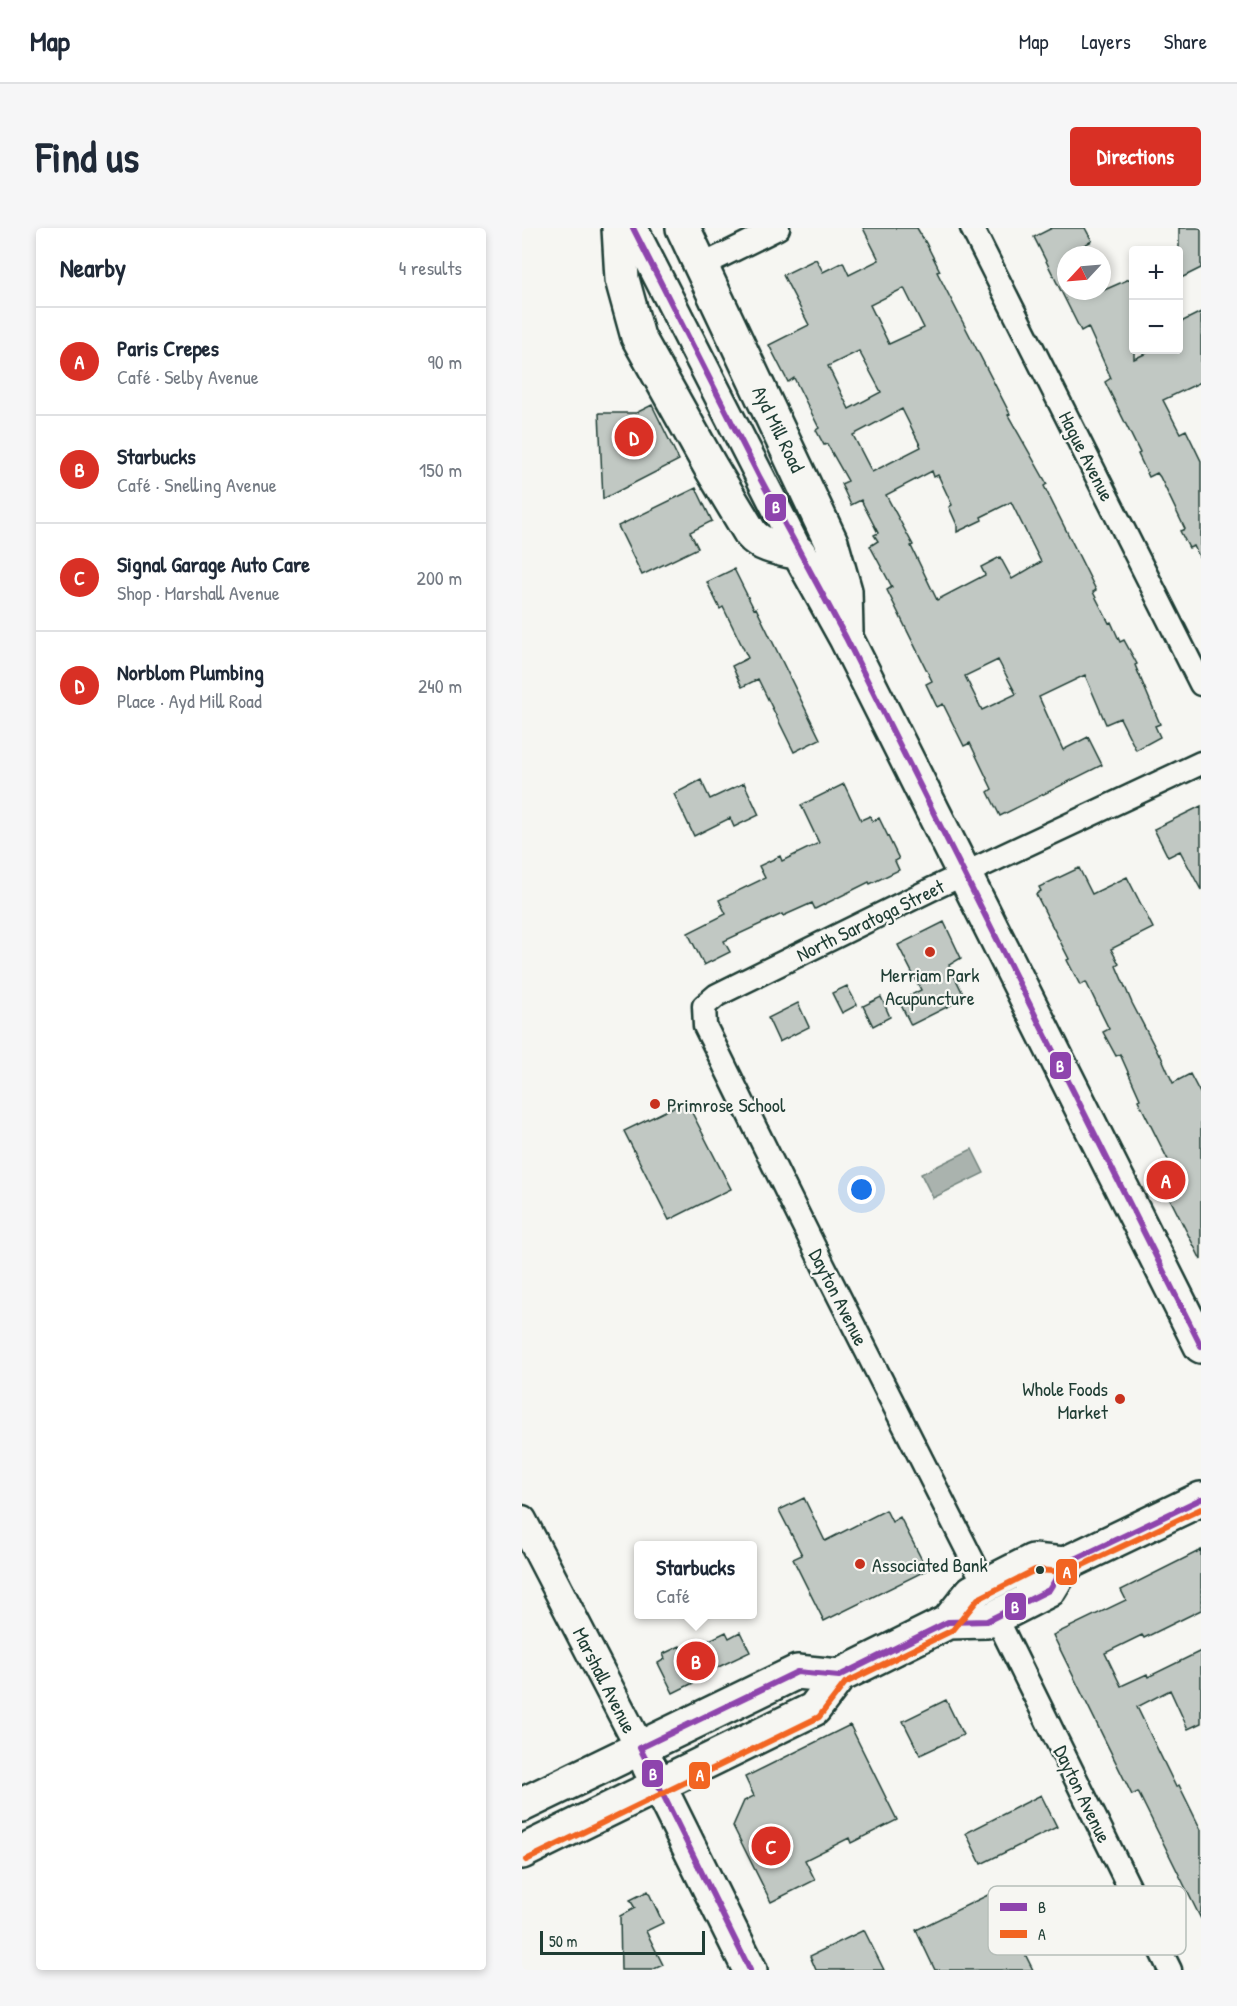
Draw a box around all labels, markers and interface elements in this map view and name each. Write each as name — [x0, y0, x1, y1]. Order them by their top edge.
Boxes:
text: Map — [30, 22, 70, 60]
text: Map — [1019, 27, 1048, 56]
text: Layers — [1081, 27, 1131, 56]
text: Share — [1164, 27, 1207, 56]
button: Directions — [1070, 127, 1201, 186]
text: Find us — [36, 128, 139, 185]
north arrow — [1057, 246, 1111, 300]
map controls — [1129, 246, 1183, 354]
button: + — [1129, 246, 1183, 300]
text: Nearby — [60, 250, 126, 285]
text: 4 results — [399, 254, 462, 281]
button: − — [1129, 300, 1183, 354]
text: Paris Crepes — [117, 333, 219, 363]
text: A — [75, 348, 84, 375]
text: 90 m — [428, 348, 462, 375]
text: Café · Selby Avenue — [117, 363, 259, 390]
street label: Ayd Mill Road — [746, 381, 812, 477]
street label: Hague Avenue — [1053, 406, 1121, 506]
pin: D — [614, 414, 654, 460]
text: Starbucks — [117, 441, 196, 471]
text: B — [74, 456, 85, 483]
text: 150 m — [419, 456, 462, 483]
text: Café · Snelling Avenue — [117, 471, 277, 498]
line badge: B — [764, 493, 787, 522]
text: B — [772, 496, 780, 518]
text: Signal Garage Auto Care — [117, 549, 310, 579]
text: C — [74, 564, 85, 591]
text: 200 m — [417, 564, 462, 591]
text: Shop · Marshall Avenue — [117, 579, 280, 606]
text: Norblom Plumbing — [117, 657, 264, 687]
text: D — [75, 672, 84, 699]
text: 240 m — [418, 672, 462, 699]
text: Place · Ayd Mill Road — [117, 687, 262, 714]
street label: North Saratoga Street — [791, 872, 950, 968]
marker: Merriam Park Acupuncture — [923, 945, 937, 959]
place label: Merriam Park Acupuncture — [880, 961, 980, 1011]
line badge: B — [1049, 1051, 1072, 1080]
text: B — [1056, 1055, 1064, 1077]
place label: Primrose School — [667, 1091, 786, 1118]
marker: Primrose School — [648, 1097, 662, 1111]
pin: A — [1146, 1158, 1186, 1202]
your location — [847, 1175, 876, 1204]
street label: Dayton Avenue — [803, 1244, 875, 1350]
place label: Whole Foods Market — [1022, 1375, 1109, 1425]
marker: Whole Foods Market — [1113, 1392, 1127, 1406]
popup — [634, 1541, 757, 1619]
place label: Associated Bank — [872, 1551, 988, 1578]
text: Starbucks — [656, 1552, 735, 1582]
marker: Associated Bank — [853, 1557, 867, 1571]
line badge: A — [1055, 1558, 1078, 1586]
text: A — [1063, 1561, 1071, 1583]
unlabelled marker — [1034, 1564, 1046, 1576]
text: Café — [656, 1582, 690, 1609]
line badge: B — [1004, 1592, 1027, 1621]
text: B — [1011, 1596, 1019, 1618]
street label: Marshall Avenue — [567, 1622, 643, 1738]
pin: B — [676, 1638, 716, 1684]
street label: Dayton Avenue — [1048, 1741, 1118, 1847]
line badge: B — [641, 1759, 664, 1788]
line badge: A — [688, 1761, 711, 1790]
text: B — [649, 1763, 657, 1785]
text: A — [696, 1764, 704, 1786]
pin: C — [752, 1824, 790, 1868]
legend — [988, 1886, 1186, 1955]
text: B — [1038, 1896, 1046, 1918]
text: A — [1038, 1923, 1046, 1945]
scale bar — [540, 1928, 705, 1956]
text: 50 m — [549, 1930, 578, 1952]

